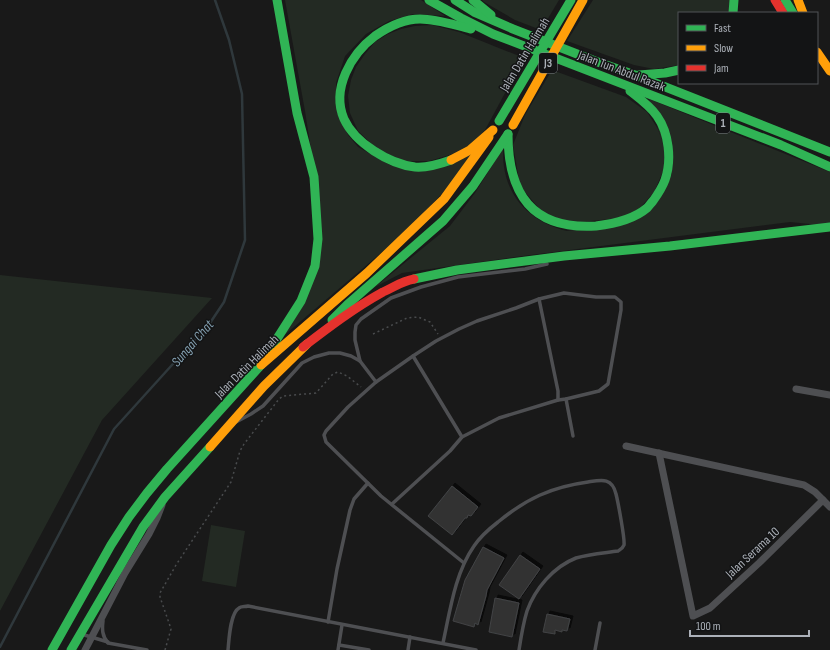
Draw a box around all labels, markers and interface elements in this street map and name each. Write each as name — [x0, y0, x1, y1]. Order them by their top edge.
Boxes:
legend — [678, 12, 818, 84]
street label: Jalan Datin Halimah — [496, 15, 553, 95]
text: Fast — [714, 21, 731, 36]
text: Slow — [714, 41, 733, 56]
street label: Jalan Tun Abdul Razak — [575, 47, 668, 95]
road number: J3 — [539, 53, 557, 73]
text: Jam — [713, 61, 729, 76]
road number: 1 — [716, 113, 730, 133]
water label: Sungai Chat — [168, 316, 218, 370]
street label: Jalan Datin Halimah — [211, 331, 282, 403]
street label: Jalan Serama 10 — [722, 524, 783, 582]
scale bar — [690, 612, 809, 638]
text: 100 m — [696, 619, 721, 634]

